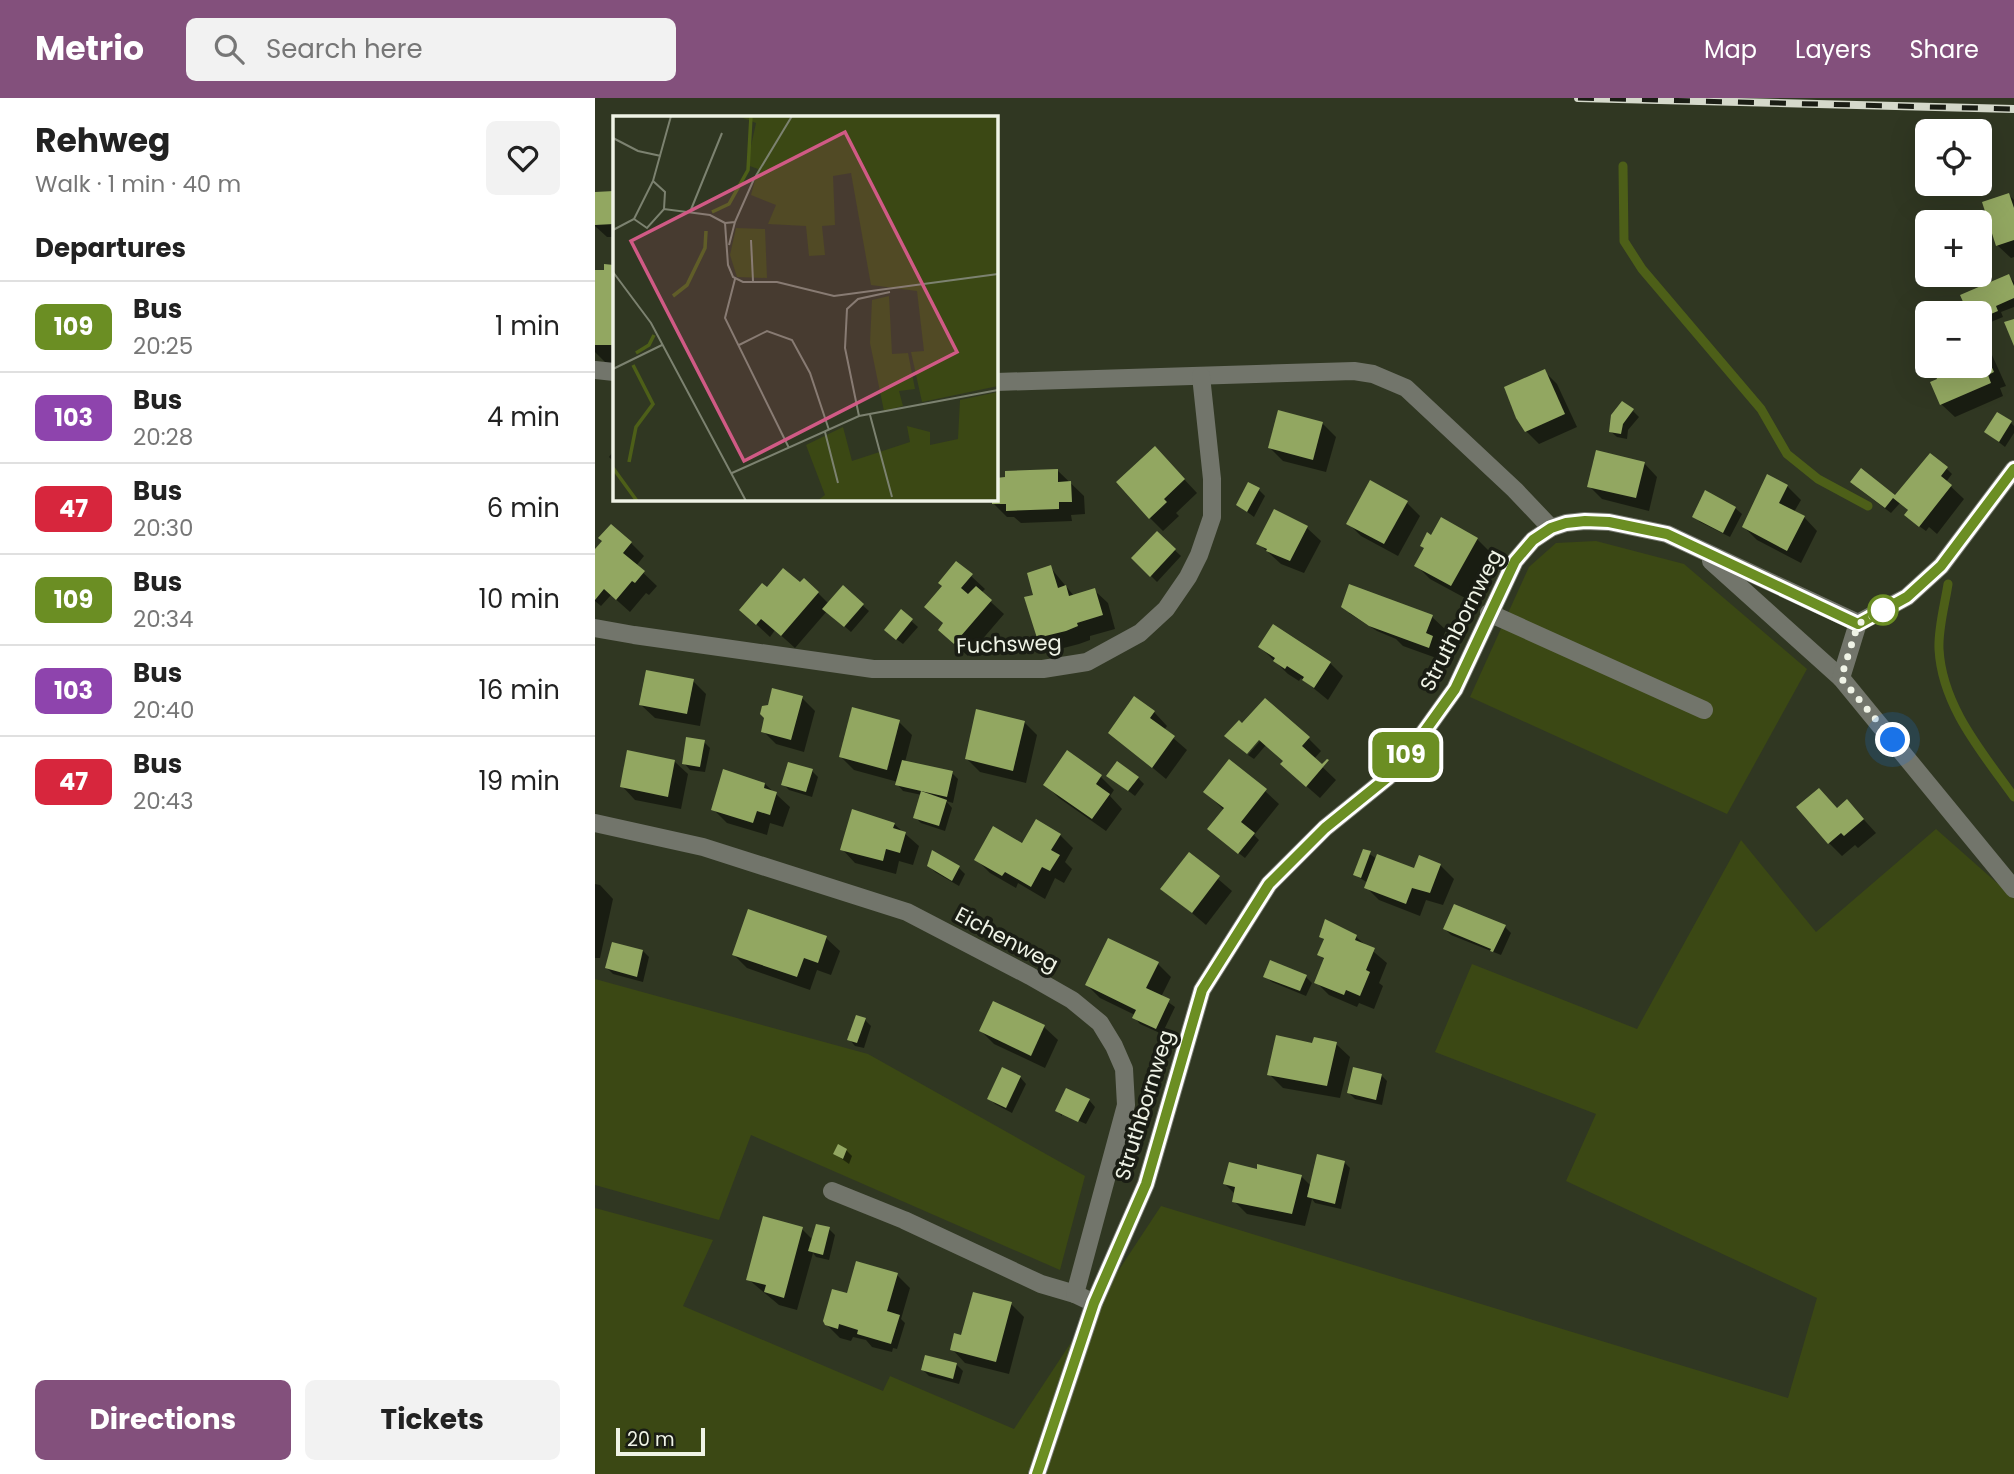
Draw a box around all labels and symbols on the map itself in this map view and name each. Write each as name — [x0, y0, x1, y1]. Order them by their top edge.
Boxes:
inset map — [613, 116, 997, 500]
street label: Struthbornweg — [1413, 544, 1509, 696]
unlabelled marker — [1868, 595, 1898, 625]
street label: Fuchsweg — [956, 628, 1062, 660]
your location — [1875, 722, 1910, 757]
line badge: 109 — [1366, 732, 1446, 778]
street label: Eichenweg — [950, 900, 1064, 978]
street label: Struthbornweg — [1107, 1026, 1181, 1184]
scale bar — [616, 1425, 705, 1457]

